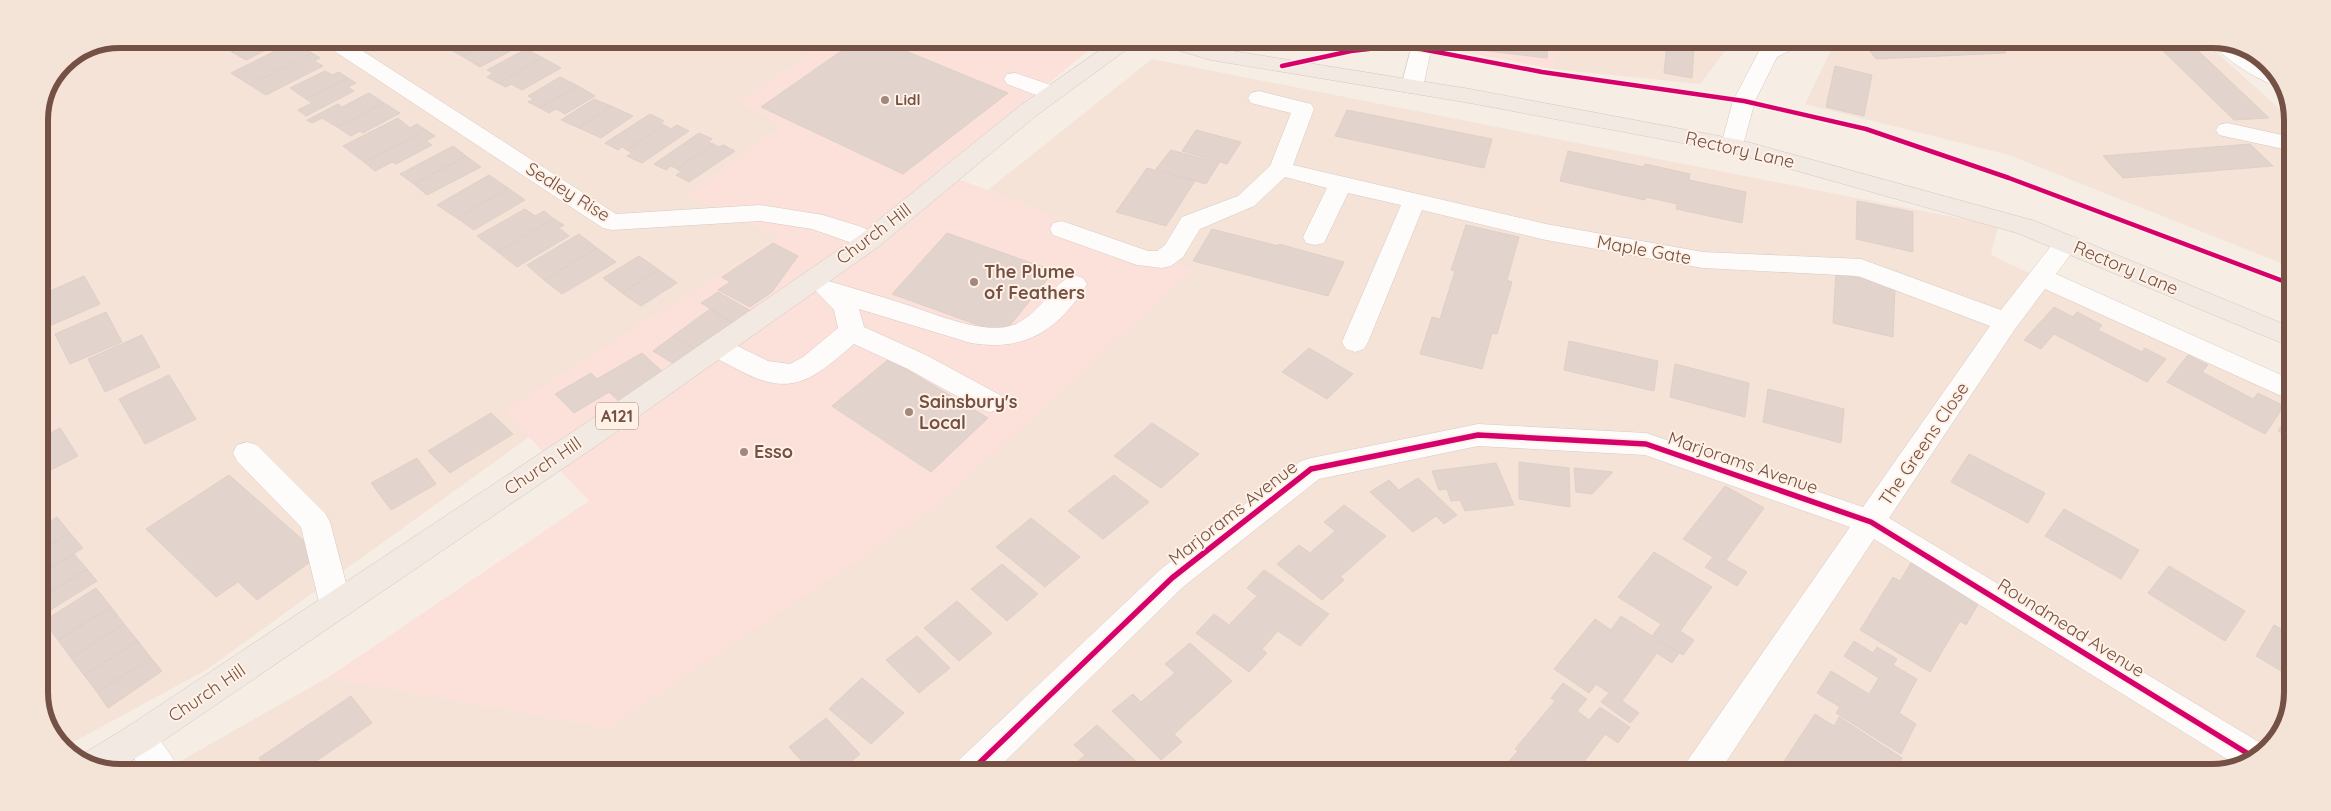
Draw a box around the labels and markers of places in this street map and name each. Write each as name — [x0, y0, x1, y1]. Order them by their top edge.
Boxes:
place label: Lidl — [895, 90, 920, 109]
marker: Lidl — [879, 94, 891, 106]
place label: The Plume of Feathers — [984, 260, 1085, 304]
marker: The Plume of Feathers — [968, 276, 980, 288]
place label: Sainsbury's Local — [919, 390, 1018, 434]
marker: Sainsbury's Local — [903, 406, 915, 418]
place label: Esso — [754, 440, 793, 463]
marker: Esso — [738, 446, 750, 458]

